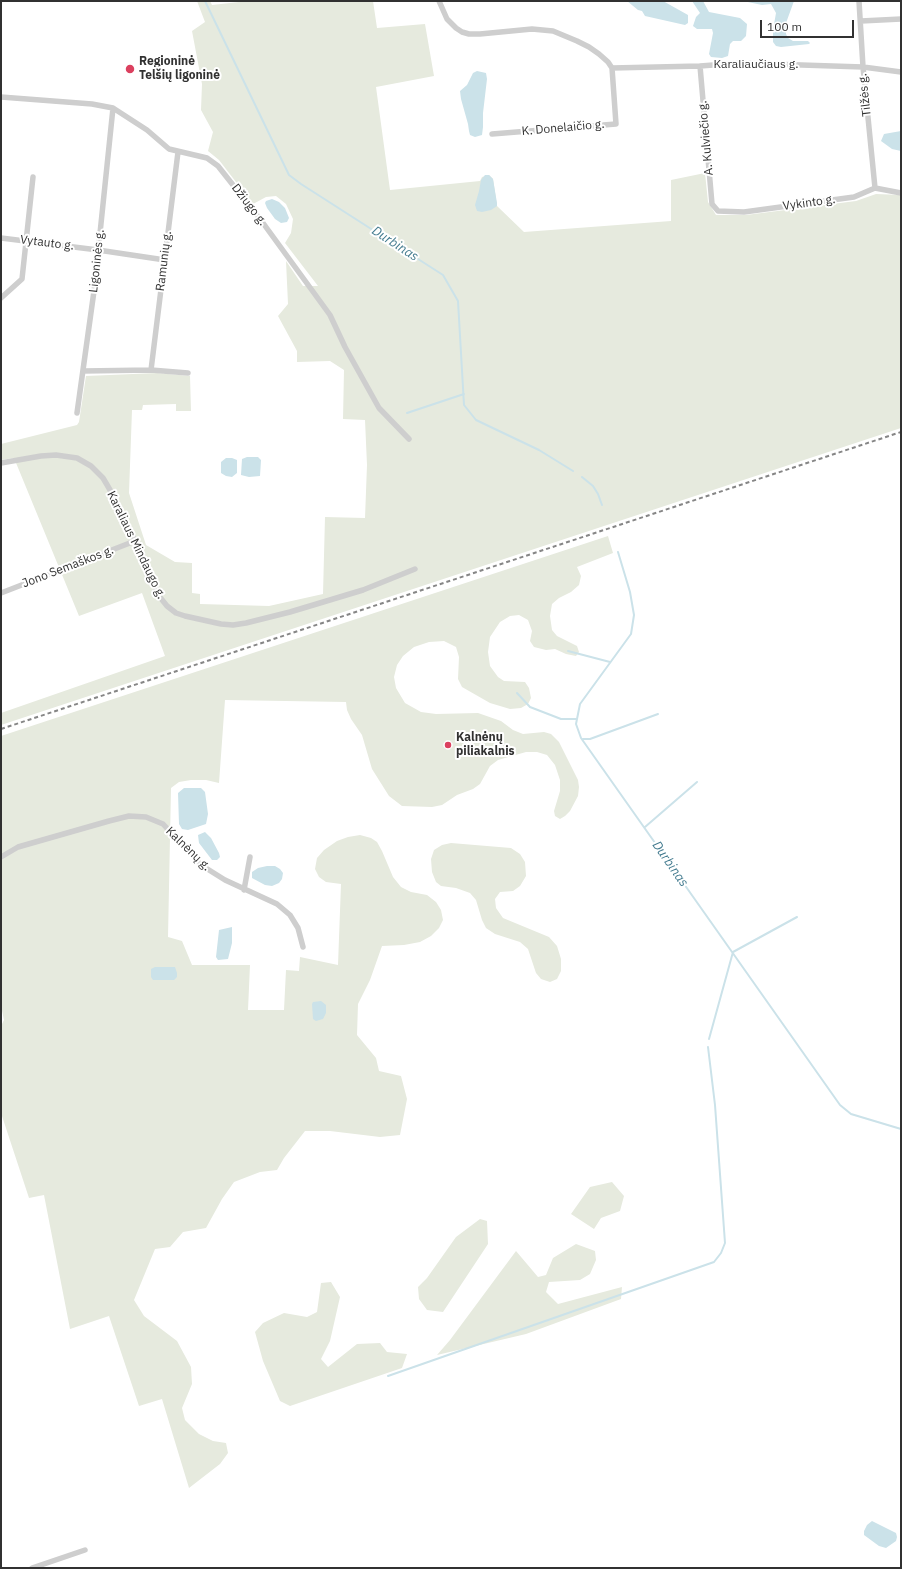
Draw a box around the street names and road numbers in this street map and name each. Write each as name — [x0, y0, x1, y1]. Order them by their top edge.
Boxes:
street label: Karaliaučiaus g. — [714, 58, 798, 72]
street label: Tilžės g. — [856, 73, 874, 117]
street label: A. Kulviečio g. — [696, 100, 716, 176]
street label: K. Donelaičio g. — [521, 117, 605, 139]
street label: Džiugo g. — [228, 181, 270, 229]
street label: Vykinto g. — [782, 192, 836, 214]
street label: Ligoninės g. — [87, 229, 107, 293]
street label: Ramunių g. — [153, 230, 175, 292]
street label: Vytauto g. — [19, 233, 75, 253]
street label: Karaliaus Mindaugo g. — [104, 489, 168, 601]
street label: Jono Semaškos g. — [20, 543, 116, 591]
street label: Kalnėnų g. — [163, 824, 213, 874]

